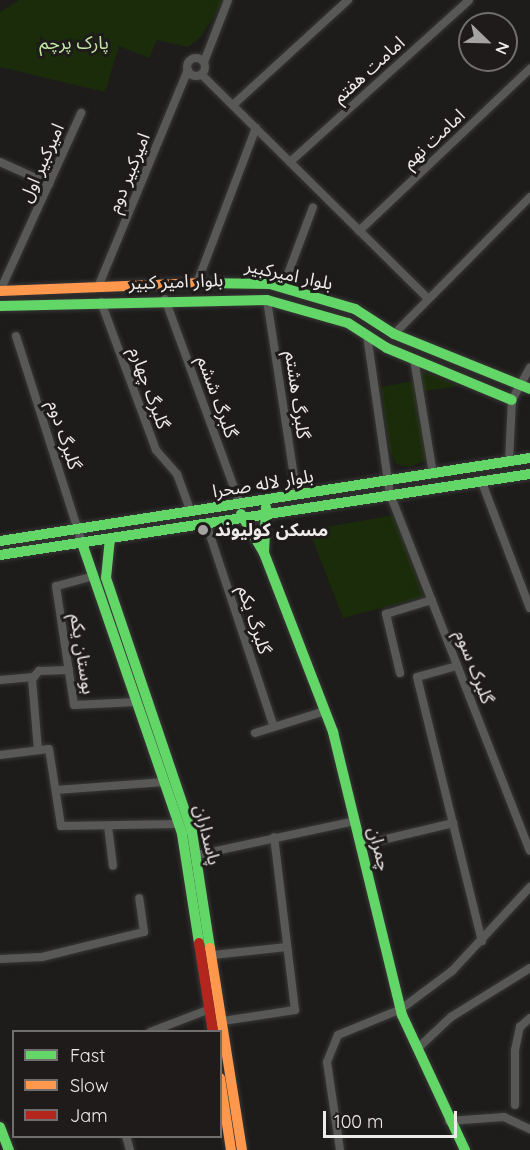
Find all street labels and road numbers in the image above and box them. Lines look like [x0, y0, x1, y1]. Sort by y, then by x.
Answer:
street label: امامت هفتم [329, 32, 409, 108]
street label: امامت نهم [398, 105, 470, 173]
street label: امیرکبیر اول [15, 120, 69, 206]
street label: امیرکبیر دوم [103, 130, 155, 216]
street label: بلوار امیرکبیر [243, 255, 335, 295]
street label: بلوار امیر کبیر [128, 270, 224, 294]
street label: گلبرگ چهارم [124, 344, 174, 432]
street label: گلبرگ هشتم [280, 350, 314, 440]
street label: گلبرگ ششم [192, 353, 242, 441]
street label: گلبرگ دوم [43, 398, 85, 472]
street label: بلوار لاله صحرا [211, 465, 315, 503]
street label: گلبرگ یکم [233, 583, 275, 657]
street label: بوستان یکم [65, 612, 99, 696]
street label: گلبرک سوم [450, 627, 498, 707]
street label: پاسداران [189, 803, 225, 867]
street label: چمران [363, 825, 395, 873]

